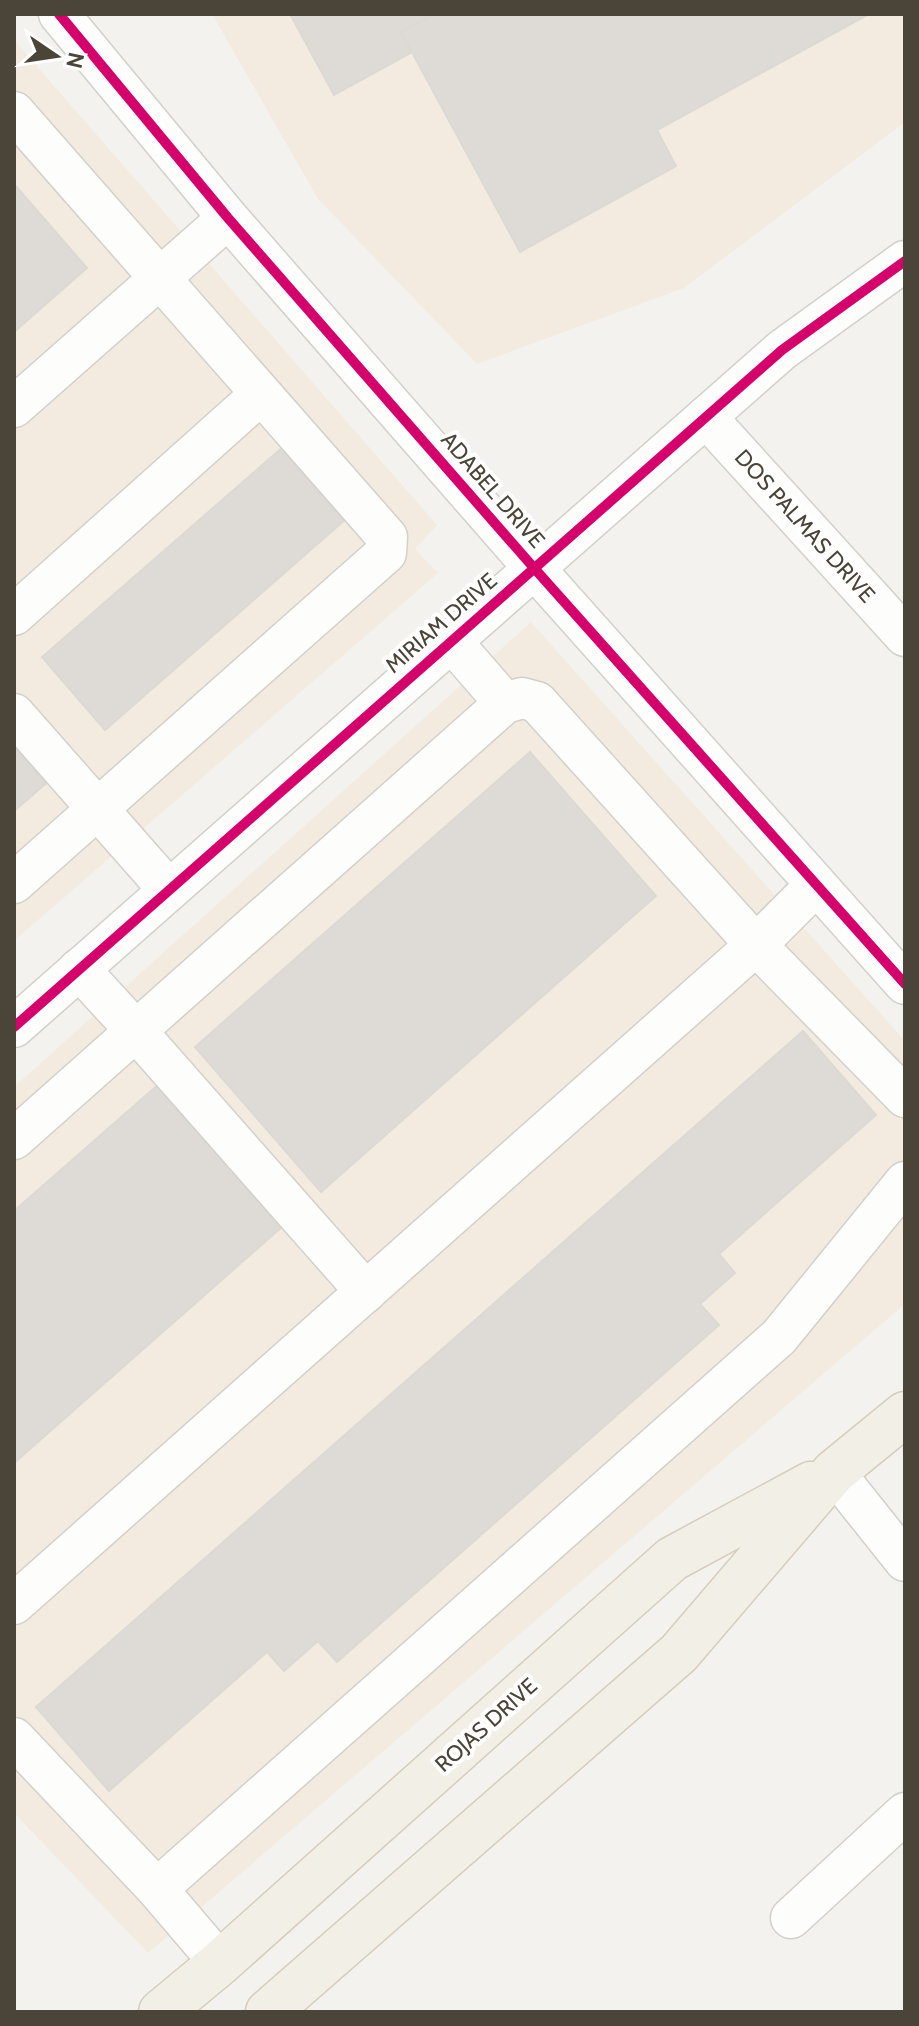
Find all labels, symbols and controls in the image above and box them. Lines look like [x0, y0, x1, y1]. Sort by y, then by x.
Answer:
north arrow [16, 16, 96, 96]
text: N [60, 50, 90, 71]
street label: ADABEL DRIVE [435, 427, 551, 553]
street label: DOS PALMAS DRIVE [729, 444, 881, 608]
street label: MIRIAM DRIVE [380, 567, 502, 679]
street label: ROJAS DRIVE [430, 1672, 542, 1778]

